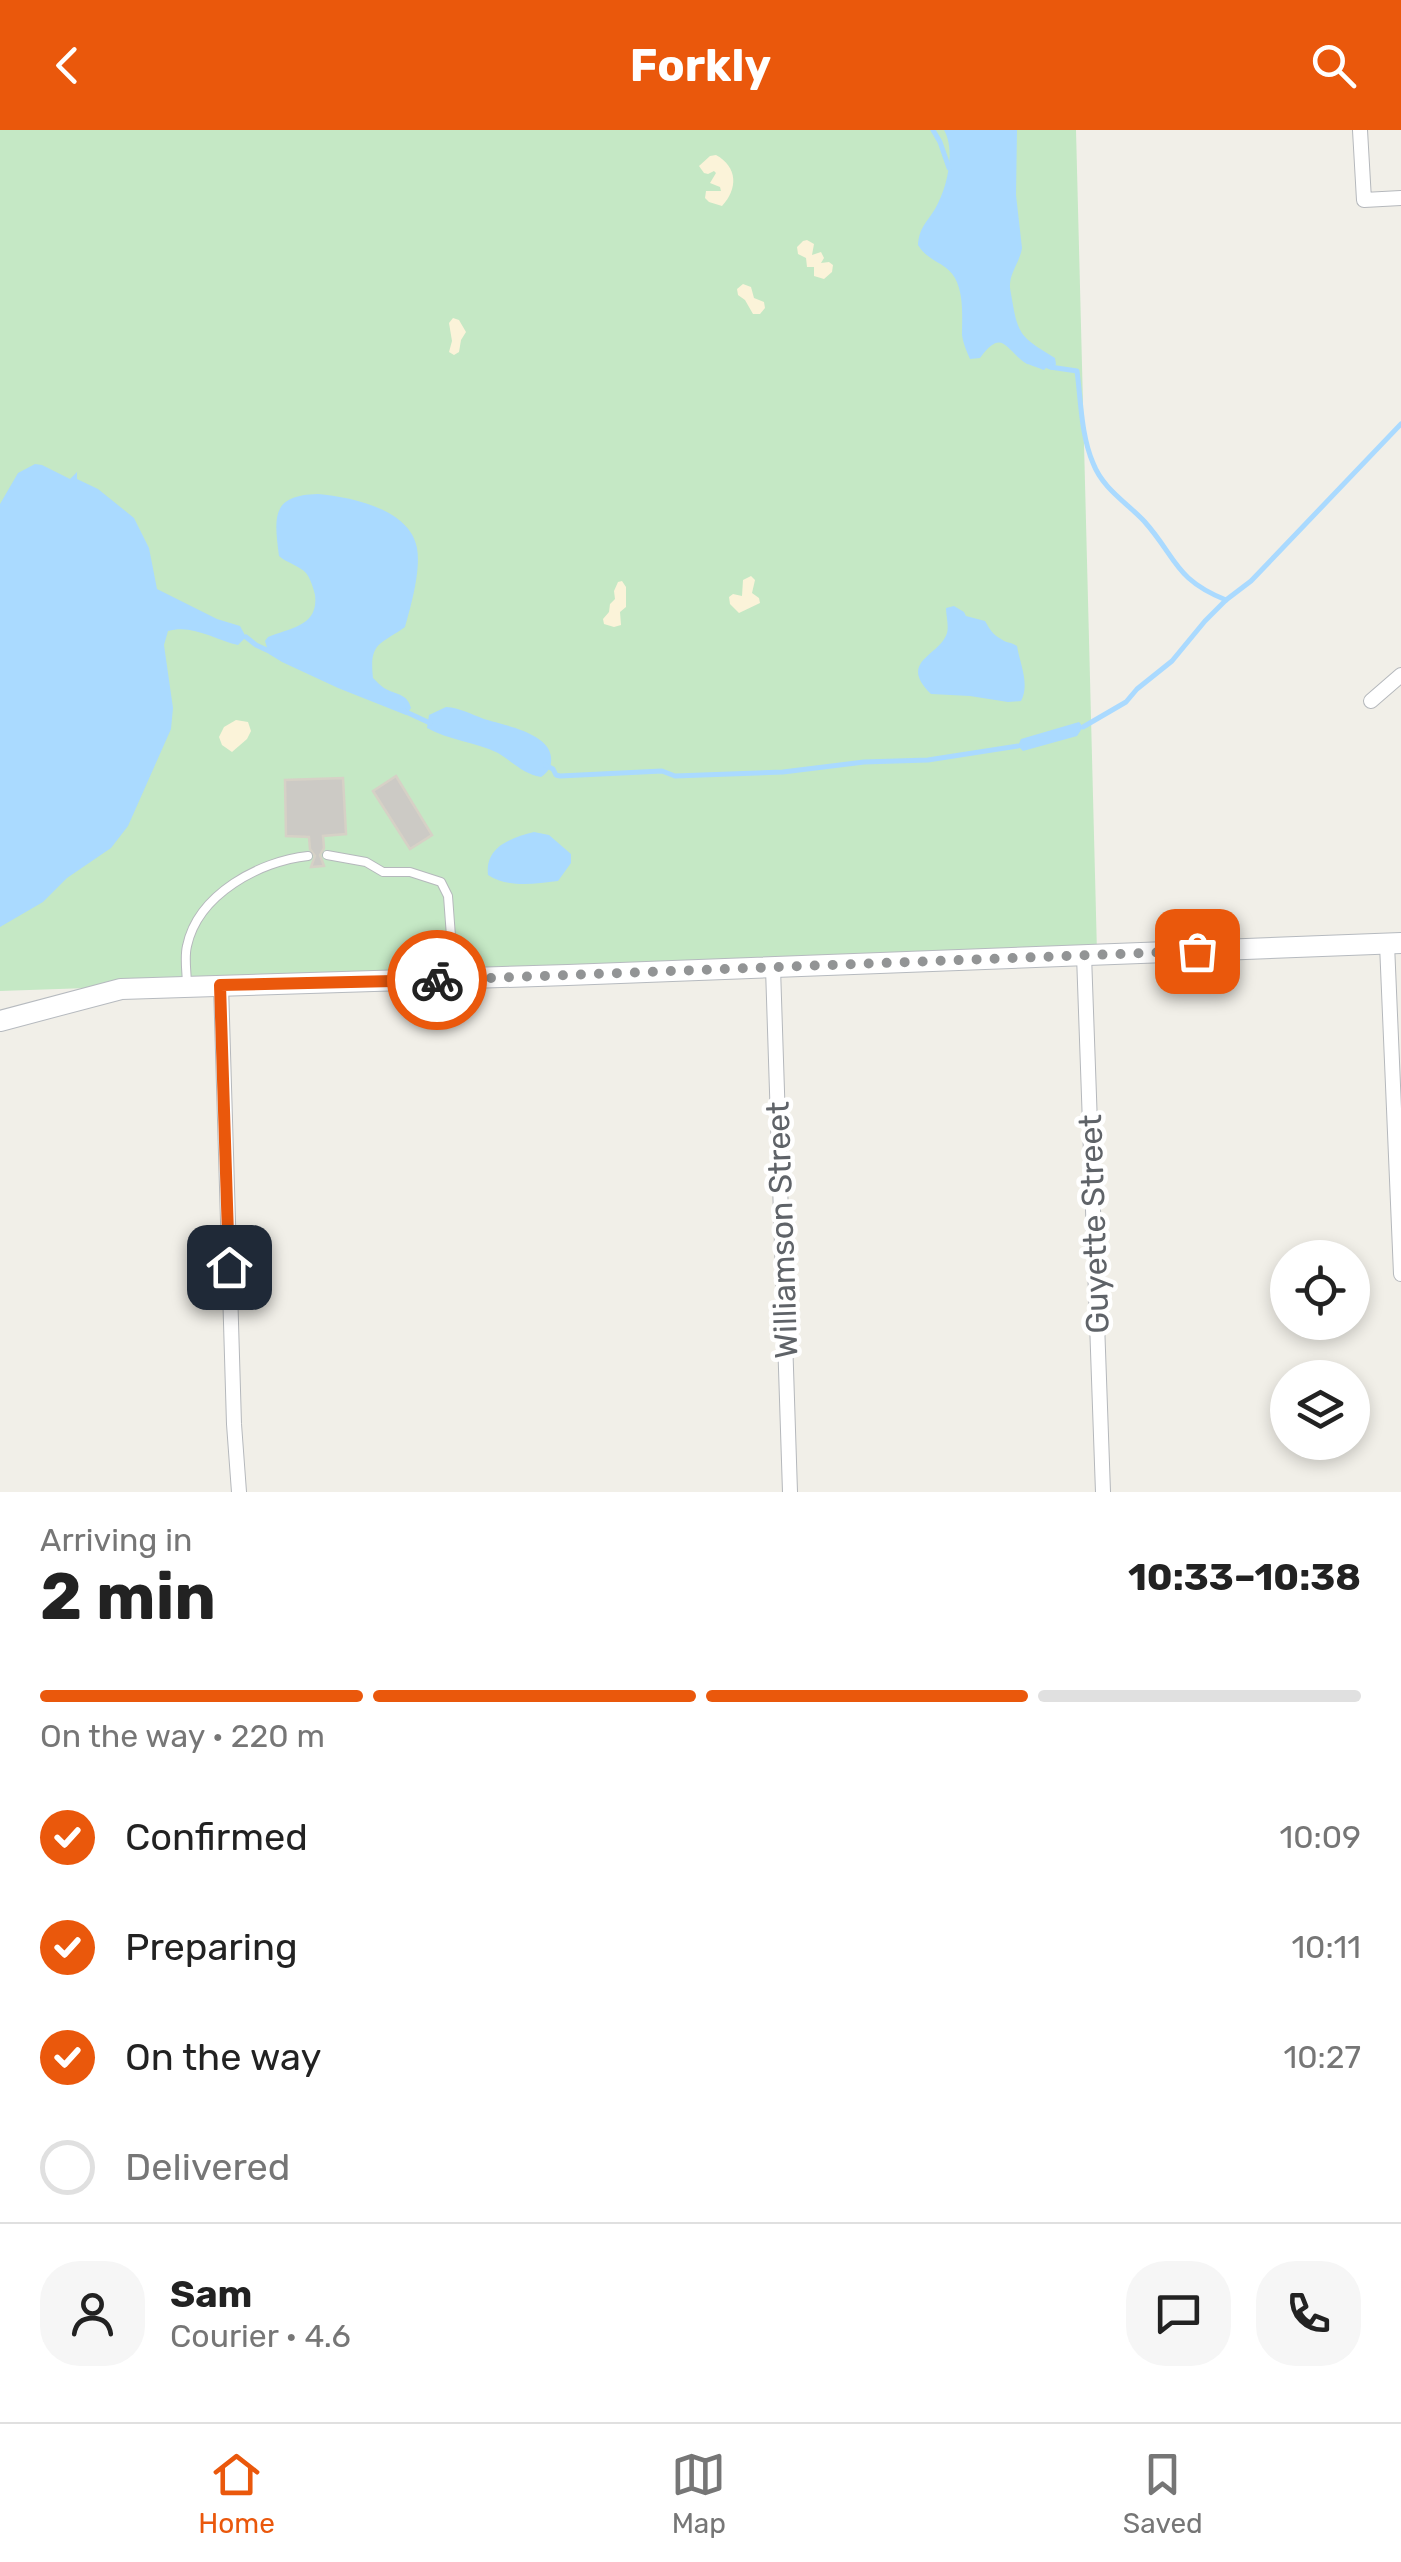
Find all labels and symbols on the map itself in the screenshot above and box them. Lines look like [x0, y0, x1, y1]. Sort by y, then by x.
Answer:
pin [1155, 909, 1240, 994]
courier [387, 930, 487, 1030]
street label: Williamson Street [759, 1101, 805, 1359]
street label: Guyette Street [1071, 1114, 1117, 1334]
pin [187, 1225, 272, 1310]

